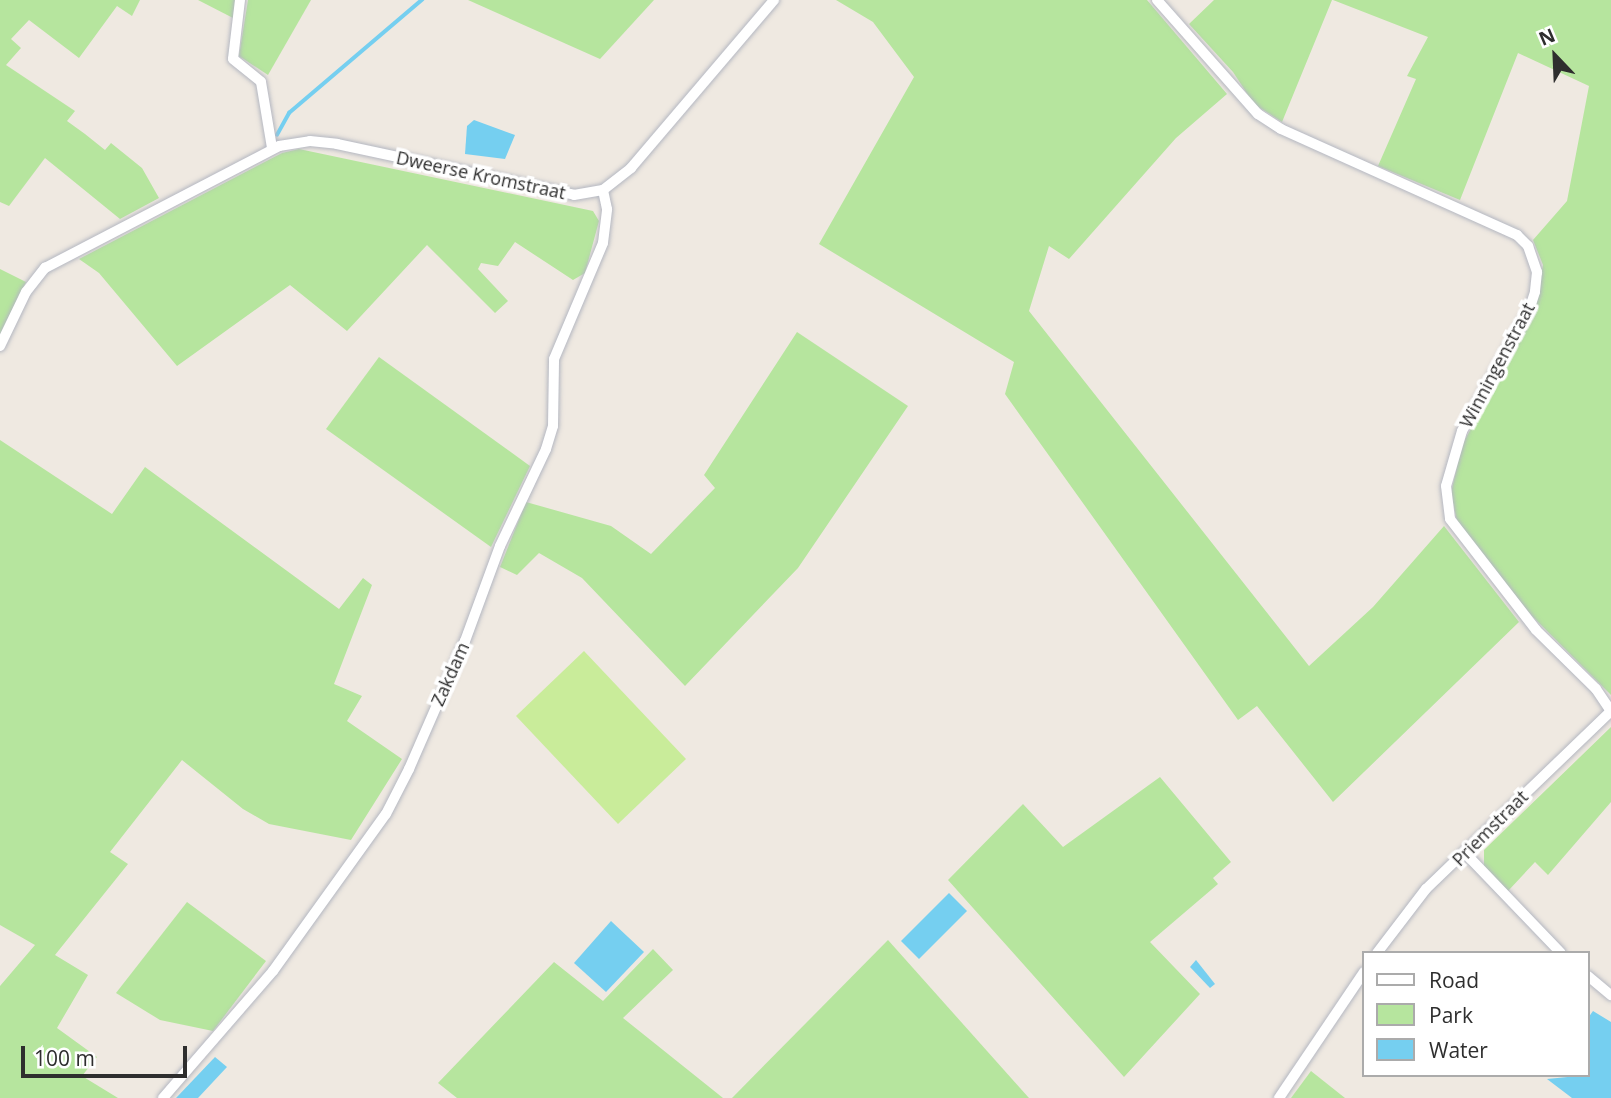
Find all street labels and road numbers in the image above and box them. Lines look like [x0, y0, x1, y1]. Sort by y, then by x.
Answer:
street label: Dweerse Kromstraat [394, 146, 568, 204]
street label: Winningenstraat [1455, 299, 1539, 431]
street label: Zakdam [426, 639, 474, 709]
street label: Priemstraat [1448, 786, 1532, 870]

